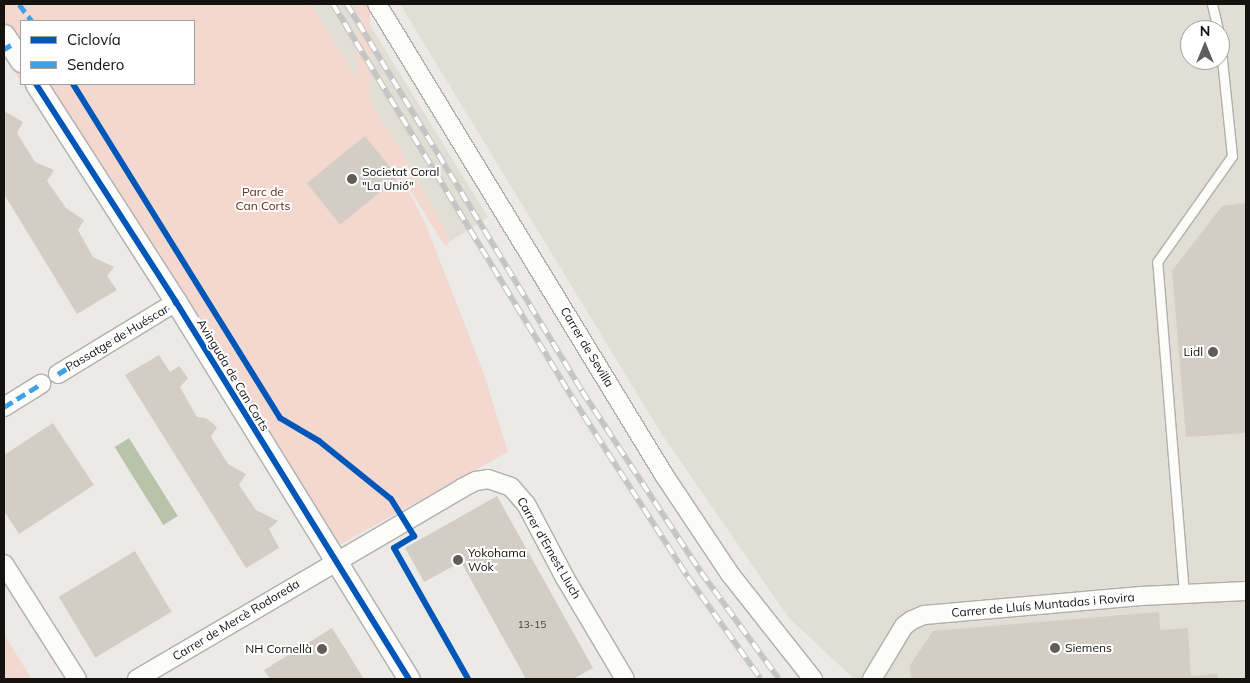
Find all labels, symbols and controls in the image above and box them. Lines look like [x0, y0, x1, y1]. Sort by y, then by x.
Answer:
legend [20, 20, 195, 85]
north arrow [1180, 20, 1230, 70]
text: N [1200, 22, 1210, 40]
text: Ciclovía [67, 30, 121, 49]
text: Sendero [67, 55, 124, 74]
place label: Societat Coral "La Unió" [362, 165, 439, 193]
marker: Societat Coral "La Unió" [346, 173, 358, 185]
park label: Parc de Can Corts [236, 185, 290, 213]
street label: Passatge de Huéscar [63, 302, 171, 374]
street label: Carrer de Sevilla [557, 304, 617, 390]
street label: Avinguda de Can Corts [194, 316, 272, 434]
place label: Lidl [1184, 345, 1203, 359]
marker: Lidl [1207, 346, 1219, 358]
street label: Carrer d'Ernest Lluch [514, 495, 584, 601]
place label: Yokohama Wok [468, 546, 526, 574]
marker: Yokohama Wok [452, 554, 464, 566]
street label: Carrer de Mercè Rodoreda [170, 576, 302, 664]
street label: Carrer de Lluís Muntadas i Rovira [951, 590, 1135, 620]
house number: 13-15 [518, 619, 546, 631]
place label: Siemens [1065, 641, 1112, 655]
place label: NH Cornellà [245, 642, 312, 656]
marker: Siemens [1049, 642, 1061, 654]
marker: NH Cornellà [316, 643, 328, 655]

